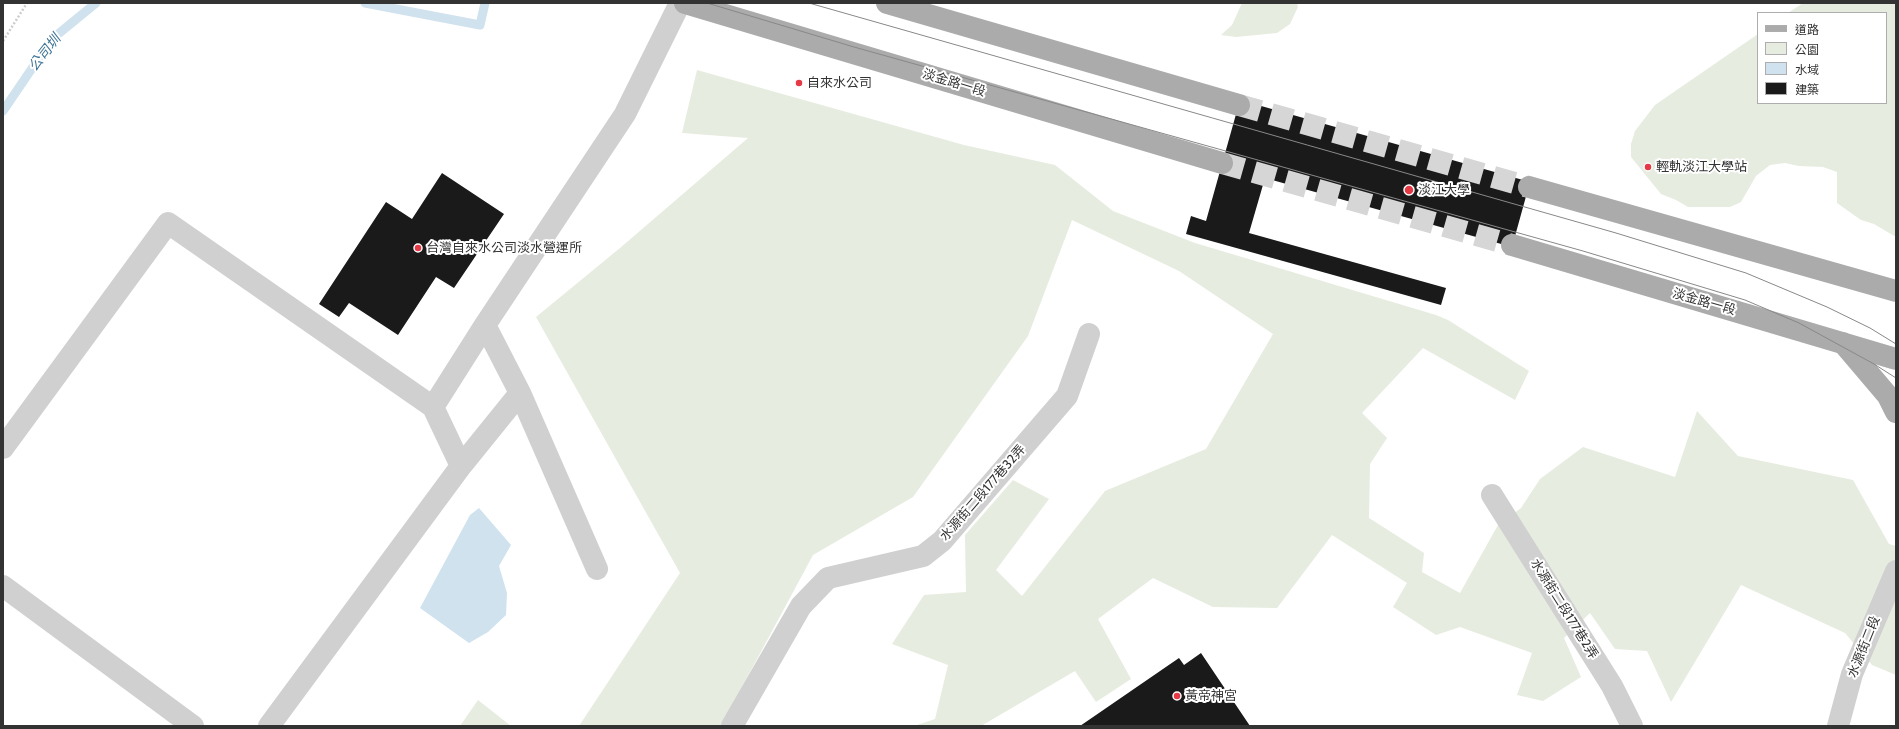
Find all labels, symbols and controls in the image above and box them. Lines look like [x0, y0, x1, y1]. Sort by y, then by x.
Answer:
legend [1757, 12, 1887, 104]
text: 道路 [1795, 22, 1819, 37]
water label: 公司圳 [25, 31, 65, 75]
text: 公園 [1795, 42, 1819, 57]
text: 水域 [1795, 62, 1819, 77]
street label: 淡金路一段 [921, 66, 987, 100]
place label: 自來水公司 [807, 75, 872, 91]
marker: 自來水公司 [794, 78, 804, 88]
text: 建築 [1795, 82, 1819, 97]
place label: 輕軌淡江大學站 [1656, 159, 1747, 175]
marker: 輕軌淡江大學站 [1643, 162, 1653, 172]
place label: 淡江大學 [1418, 182, 1470, 198]
marker: 淡江大學 [1403, 184, 1415, 196]
place label: 台灣自來水公司淡水營運所 [426, 240, 582, 256]
marker: 台灣自來水公司淡水營運所 [413, 243, 423, 253]
street label: 淡金路一段 [1671, 286, 1737, 318]
street label: 水源街二段177巷32弄 [937, 442, 1029, 544]
street label: 水源街二段177巷2弄 [1527, 556, 1601, 662]
street label: 水源街二段 [1845, 614, 1883, 680]
place label: 黃帝神宮 [1185, 688, 1237, 704]
marker: 黃帝神宮 [1172, 691, 1182, 701]

